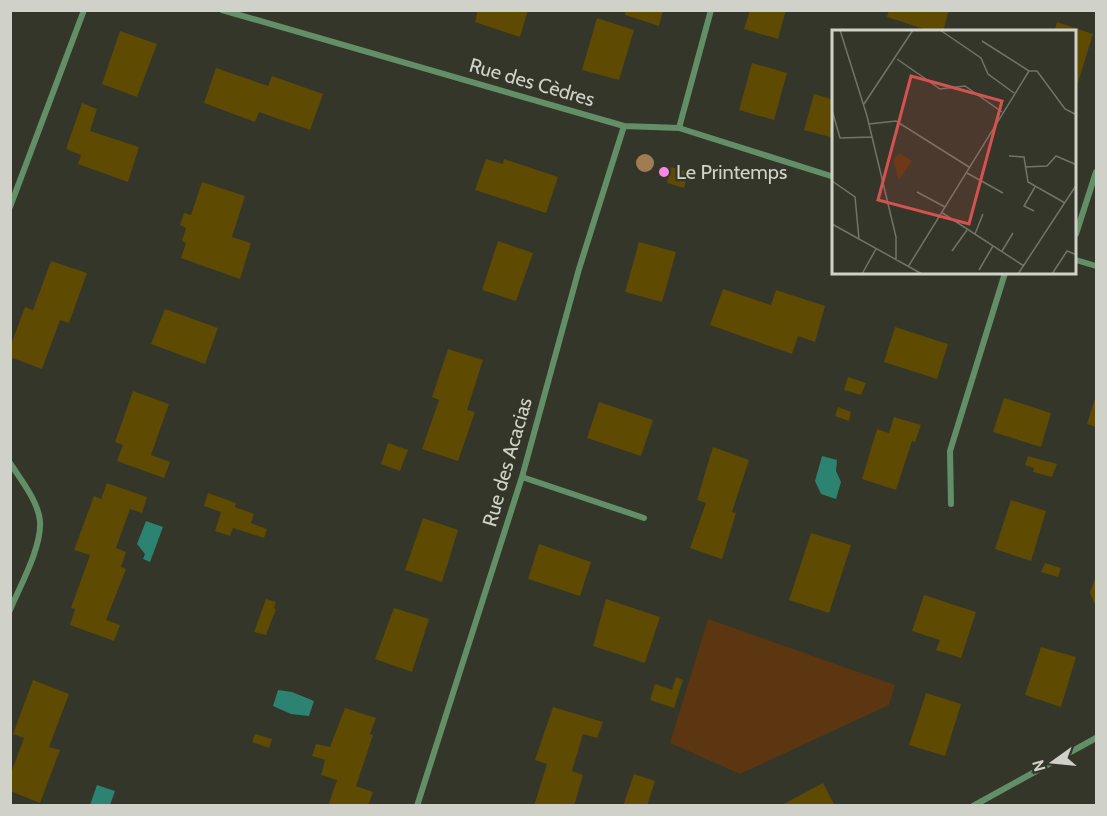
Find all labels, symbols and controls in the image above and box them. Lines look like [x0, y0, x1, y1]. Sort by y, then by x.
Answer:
inset map [832, 30, 1077, 274]
street label: Rue des Cèdres [467, 53, 597, 111]
place label: Le Printemps [676, 160, 787, 184]
marker: Le Printemps [657, 165, 671, 179]
street label: Rue des Acacias [477, 395, 537, 529]
north arrow [1023, 732, 1083, 792]
text: N [1028, 758, 1050, 774]

